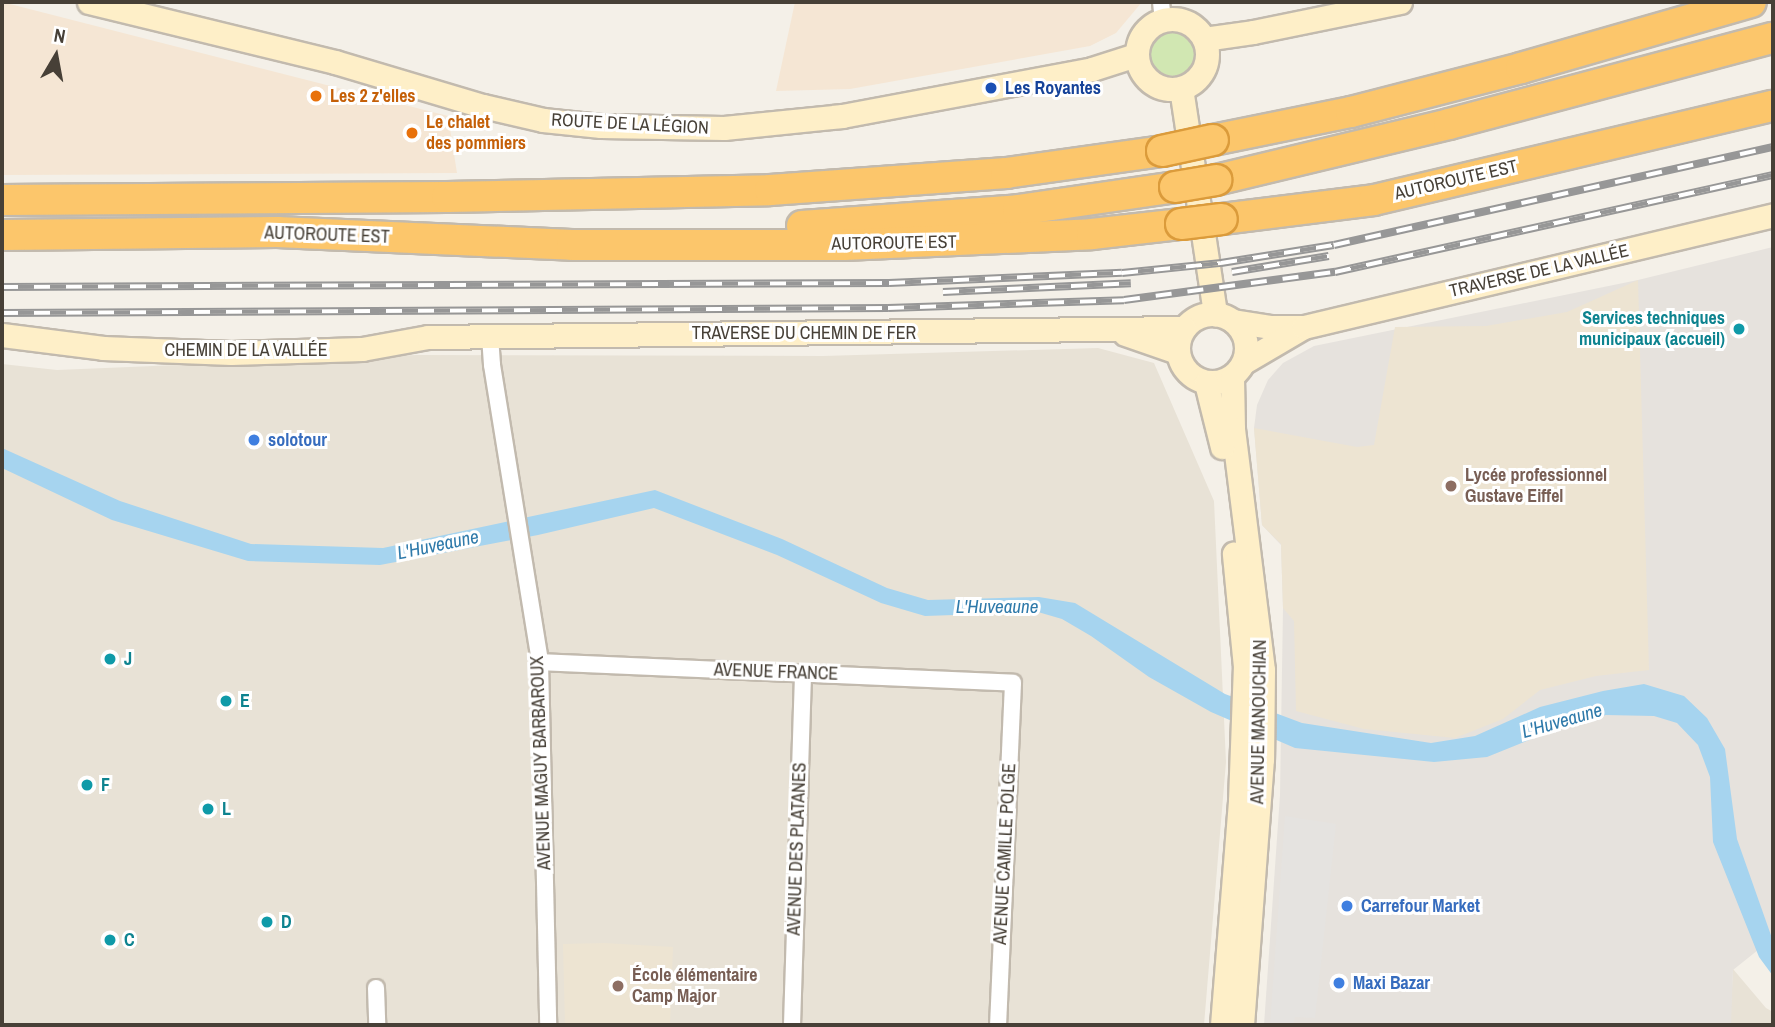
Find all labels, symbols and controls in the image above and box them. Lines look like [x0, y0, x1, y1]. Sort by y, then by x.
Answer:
north arrow [21, 21, 91, 91]
text: N [52, 22, 67, 49]
place label: Les Royantes [1005, 77, 1101, 99]
marker: Les Royantes [983, 80, 999, 96]
place label: Les 2 z'elles [330, 85, 416, 107]
marker: Les 2 z'elles [308, 88, 324, 104]
street label: ROUTE DE LA LÉGION [550, 109, 710, 139]
place label: Le chalet des pommiers [426, 112, 526, 154]
marker: Le chalet des pommiers [404, 125, 420, 141]
street label: AUTOROUTE EST [1393, 155, 1519, 205]
street label: AUTOROUTE EST [264, 222, 390, 248]
street label: AUTOROUTE EST [831, 231, 957, 255]
street label: TRAVERSE DE LA VALLÉE [1447, 240, 1631, 302]
place label: Services techniques municipaux (accueil) [1579, 308, 1725, 350]
marker: Services techniques municipaux (accueil) [1731, 321, 1747, 337]
street label: TRAVERSE DU CHEMIN DE FER [692, 322, 916, 344]
street label: CHEMIN DE LA VALLÉE [164, 339, 328, 361]
place label: solotour [268, 429, 327, 451]
marker: solotour [246, 432, 262, 448]
place label: Lycée professionnel Gustave Eiffel [1465, 465, 1607, 508]
marker: Lycée professionnel Gustave Eiffel [1443, 478, 1459, 494]
water label: L'Huveaune [395, 525, 481, 565]
water label: L'Huveaune [956, 596, 1038, 618]
street label: AVENUE MANOUCHIAN [1247, 640, 1271, 804]
place label: J [124, 648, 132, 670]
marker: J [102, 651, 118, 667]
street label: AVENUE MAGUY BARBAROUX [526, 655, 556, 871]
street label: AVENUE FRANCE [713, 659, 839, 685]
place label: E [240, 690, 250, 712]
marker: E [218, 693, 234, 709]
water label: L'Huveaune [1519, 699, 1605, 743]
street label: AVENUE DES PLATANES [783, 762, 811, 936]
street label: AVENUE CAMILLE POLGE [989, 763, 1021, 945]
place label: F [101, 774, 110, 796]
marker: F [79, 777, 95, 793]
place label: L [222, 798, 231, 820]
marker: L [200, 801, 216, 817]
place label: Carrefour Market [1361, 895, 1480, 917]
marker: Carrefour Market [1339, 898, 1355, 914]
place label: D [281, 911, 292, 933]
marker: D [259, 914, 275, 930]
place label: C [124, 929, 135, 951]
marker: C [102, 932, 118, 948]
place label: École élémentaire Camp Major [632, 965, 758, 1007]
place label: Maxi Bazar [1353, 972, 1430, 994]
marker: Maxi Bazar [1331, 975, 1347, 991]
marker: École élémentaire Camp Major [610, 978, 626, 994]

